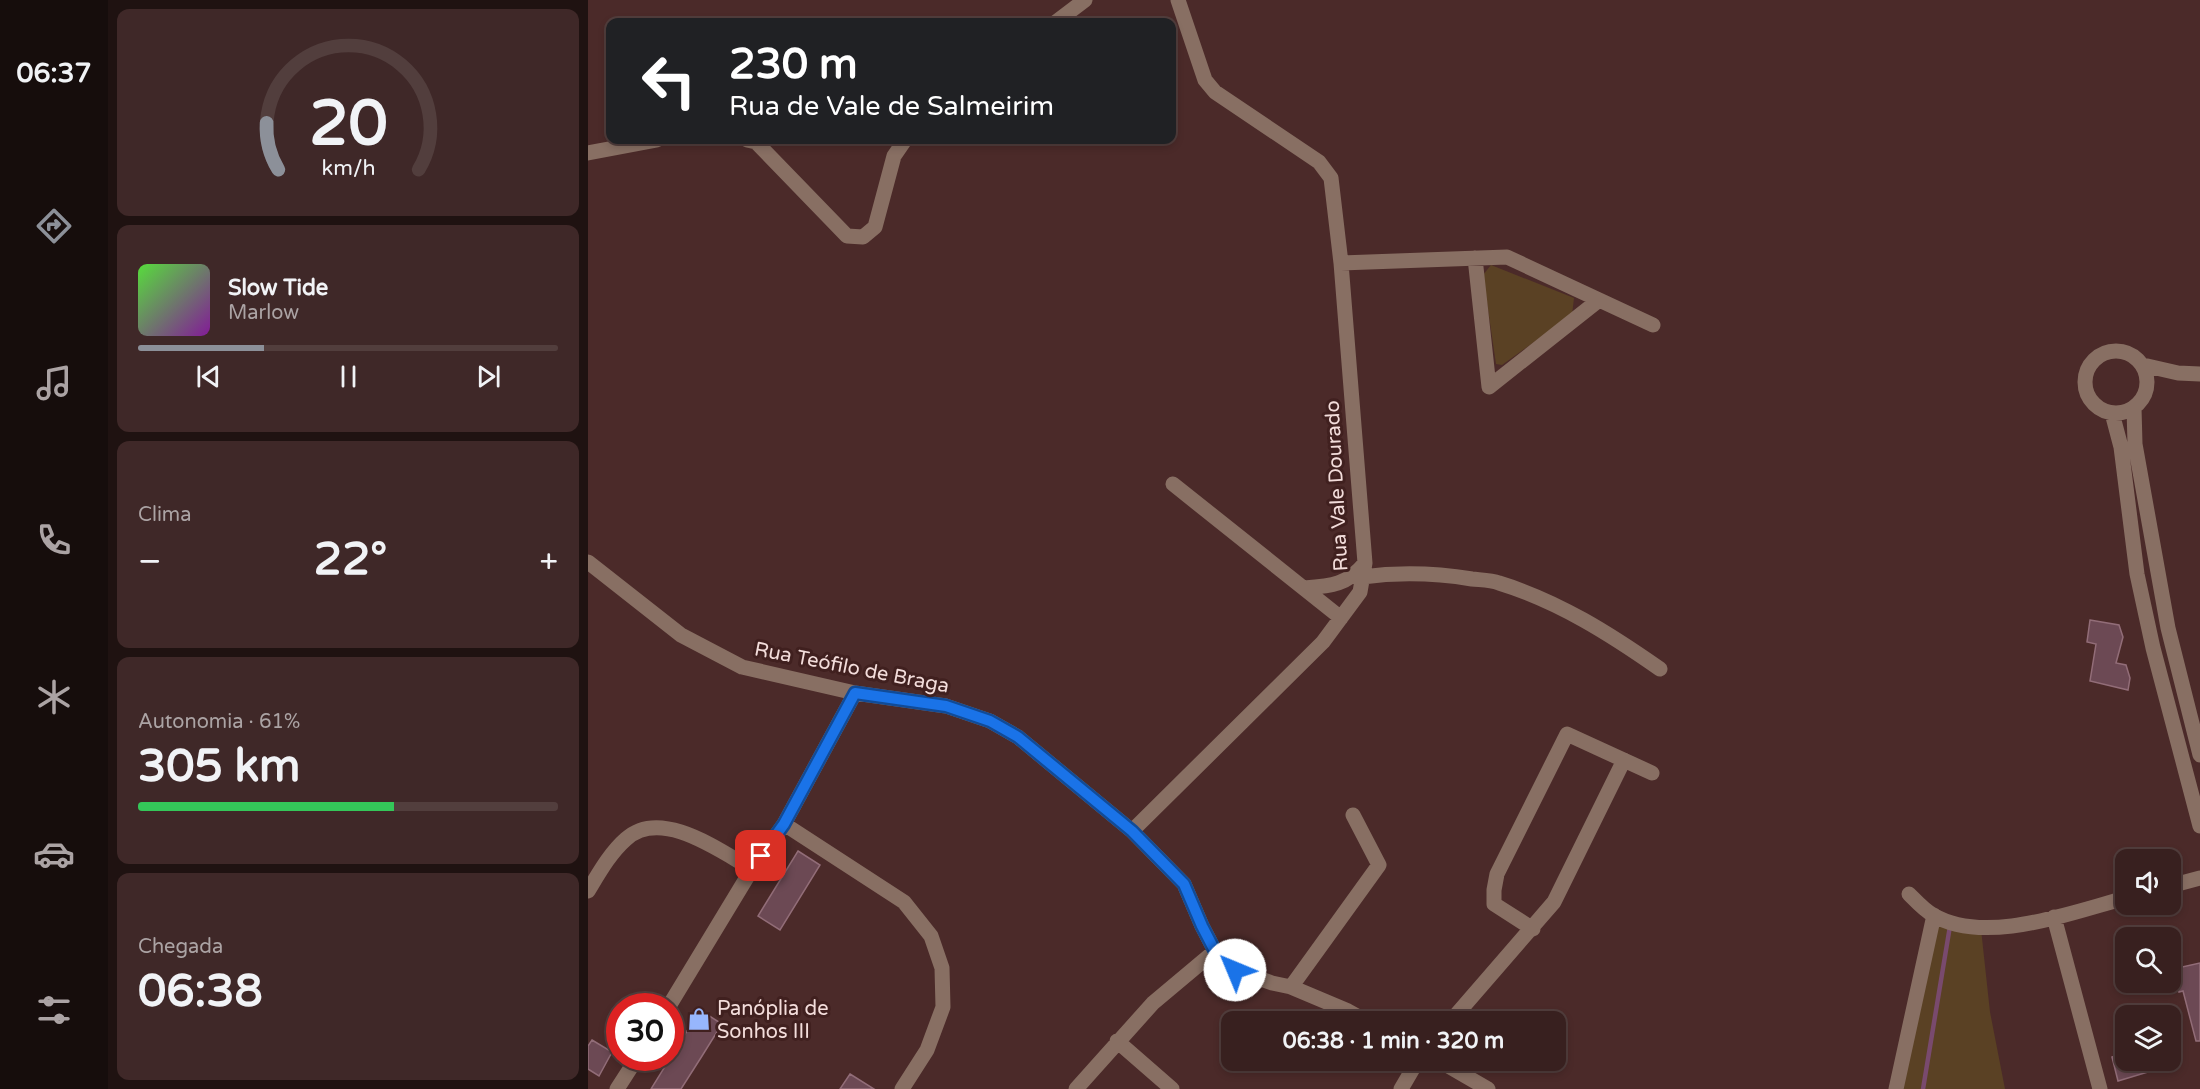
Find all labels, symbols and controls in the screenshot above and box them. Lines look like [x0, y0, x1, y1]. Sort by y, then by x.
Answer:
text: 230 m [729, 39, 858, 90]
icon: left [630, 42, 708, 120]
text: 06:37 [17, 57, 91, 90]
text: 20 [309, 87, 387, 162]
text: Rua de Vale de Salmeirim [729, 90, 1054, 123]
text: km/h [321, 155, 375, 181]
icon: directions [33, 205, 75, 247]
text: Slow Tide [228, 275, 328, 301]
text: Marlow [228, 301, 299, 325]
icon: previous [192, 360, 225, 393]
icon: pause [332, 360, 365, 393]
icon: next [472, 360, 505, 393]
icon: music [33, 362, 75, 404]
street label: Rua Vale Dourado [1321, 400, 1353, 572]
text: Clima [138, 503, 191, 527]
icon: phone [33, 519, 75, 561]
text: 22° [314, 533, 387, 587]
text: − [138, 542, 162, 581]
text: + [539, 542, 558, 581]
street label: Rua Teófilo de Braga [752, 637, 951, 699]
icon: climate [33, 676, 75, 718]
text: Autonomia · 61% [138, 710, 300, 734]
text: 305 km [138, 740, 300, 794]
pin [735, 830, 786, 881]
icon: car [33, 833, 75, 875]
icon: arrive [744, 839, 777, 872]
map controls [2115, 849, 2181, 1071]
button: sound [2115, 849, 2181, 915]
button: search [2115, 927, 2181, 993]
text: Chegada [138, 935, 223, 959]
position arrow [1203, 938, 1267, 1002]
text: 06:38 [138, 965, 263, 1019]
icon: filters [33, 989, 75, 1031]
speed limit sign: 30 [606, 993, 684, 1071]
place label: Panóplia de Sonhos III [717, 997, 828, 1044]
button: layers [2115, 1005, 2181, 1071]
shop icon: Panóplia de Sonhos III [686, 1006, 712, 1032]
text: 06:38 · 1 min · 320 m [1283, 1028, 1504, 1054]

